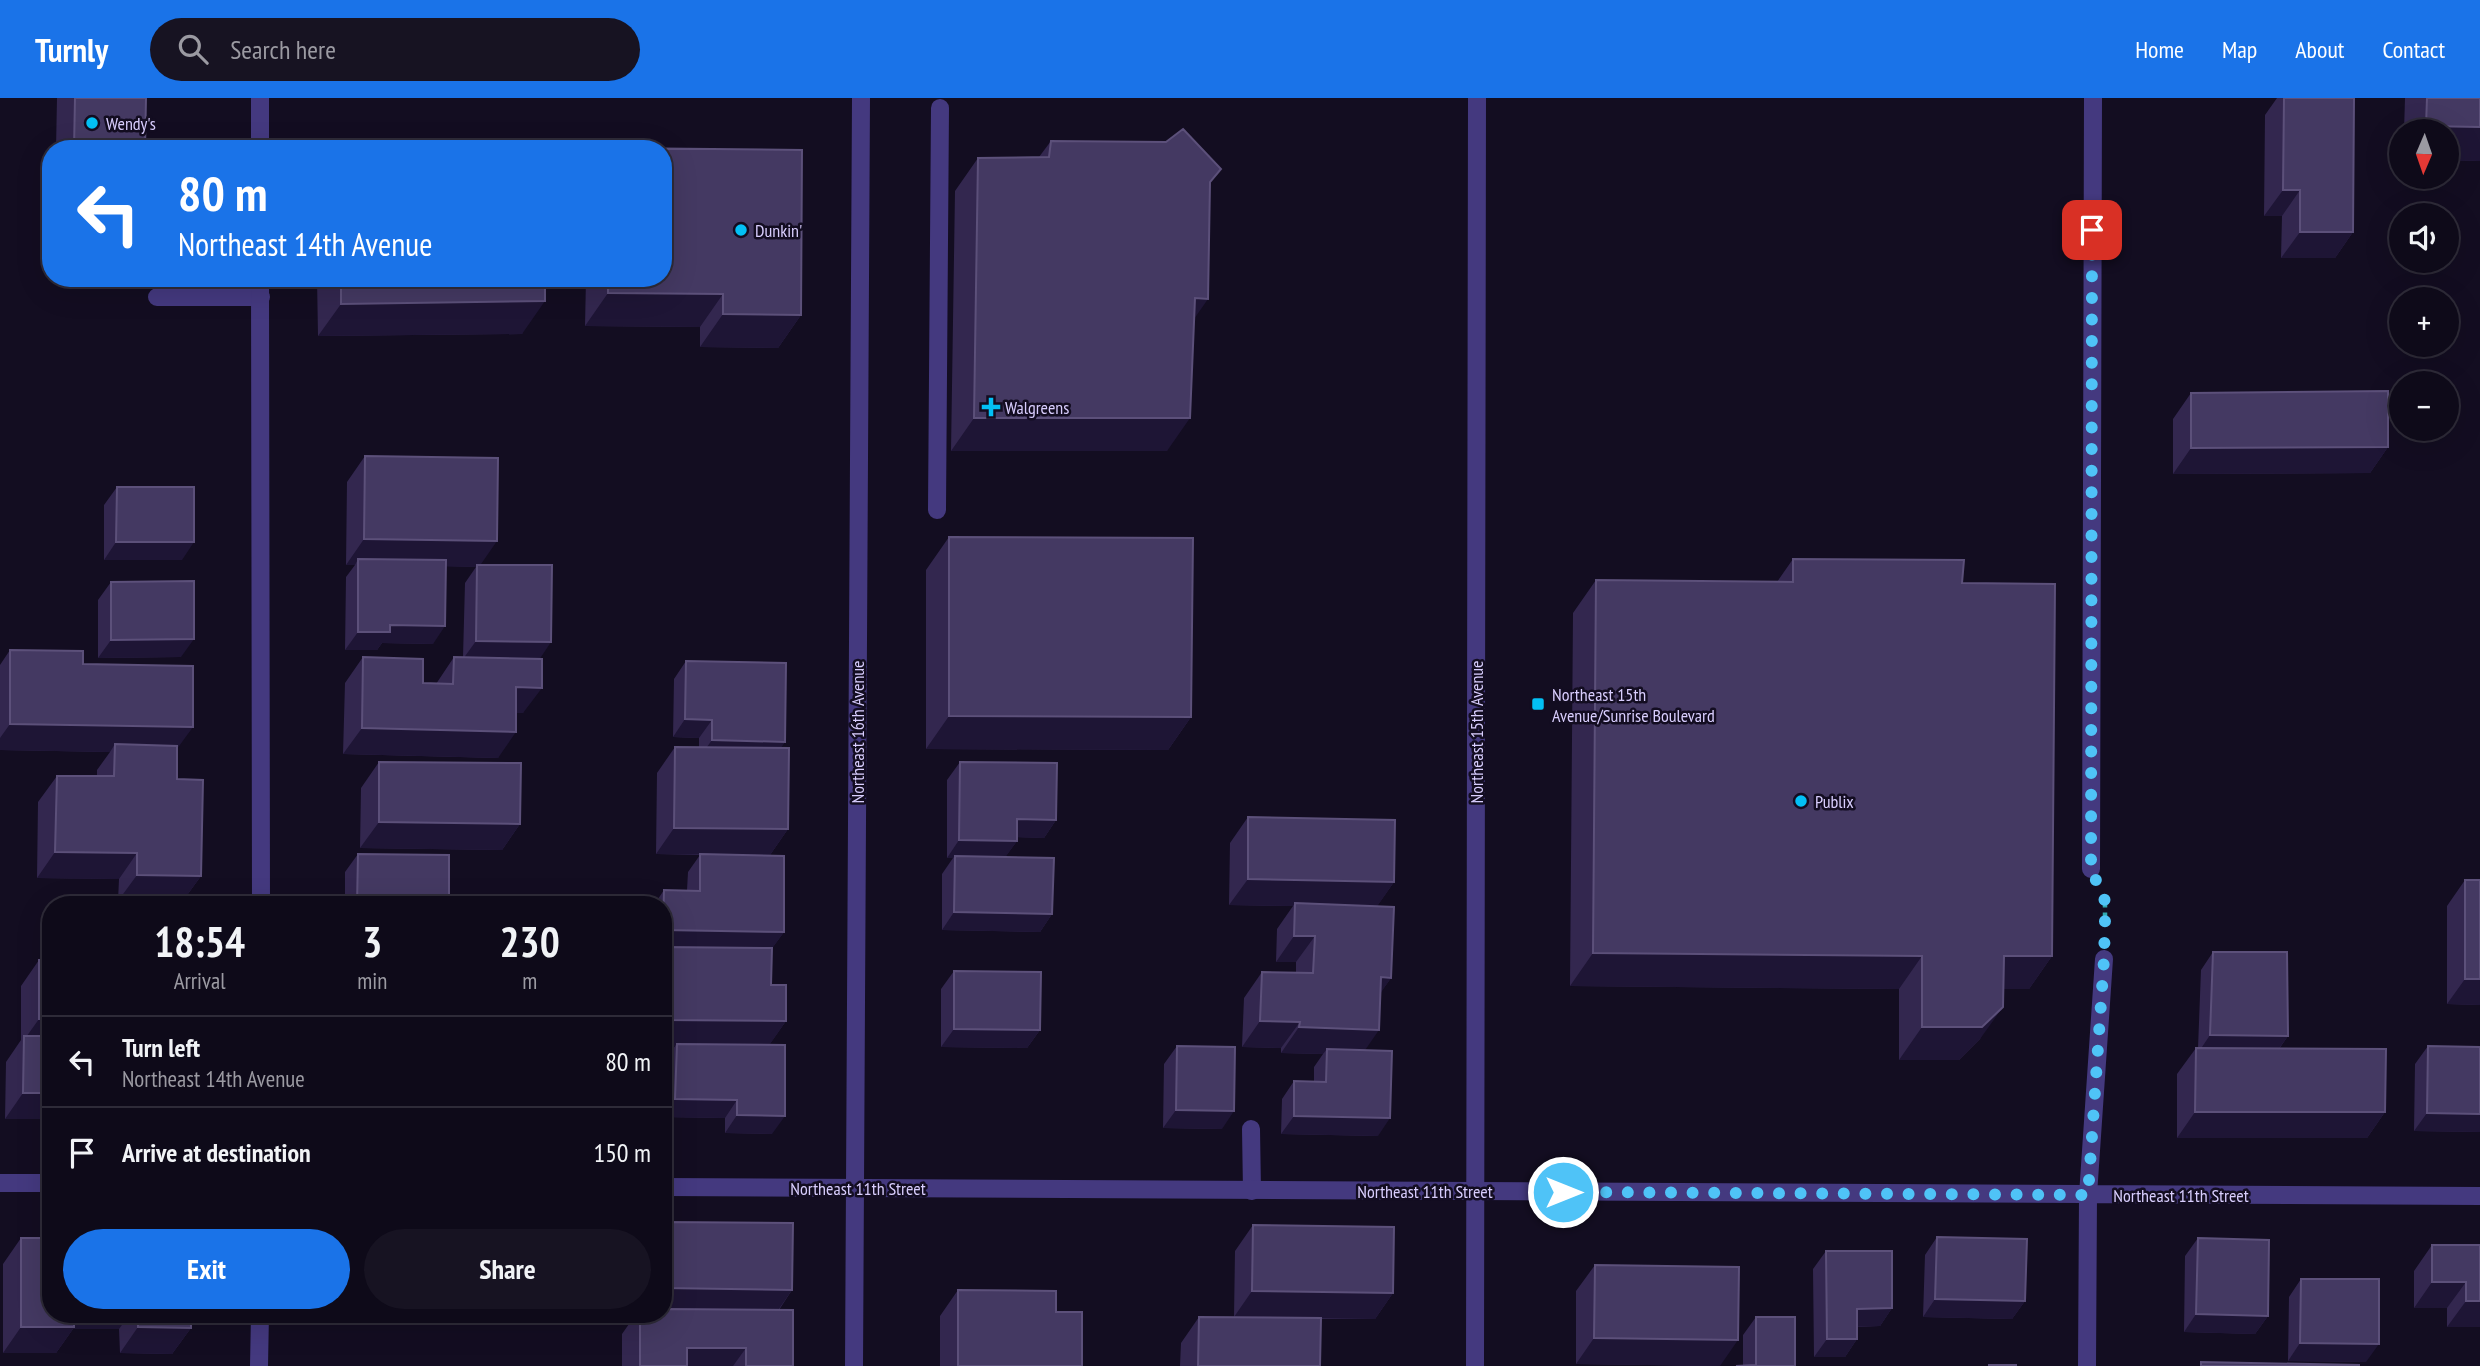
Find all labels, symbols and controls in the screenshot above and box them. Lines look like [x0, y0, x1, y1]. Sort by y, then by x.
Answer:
search box [150, 18, 640, 81]
text: Turnly [35, 28, 108, 71]
icon: search [174, 30, 212, 68]
text: Search here [230, 33, 336, 66]
text: Home [2135, 34, 2184, 65]
text: Map [2222, 34, 2257, 65]
text: About [2295, 34, 2344, 65]
text: Contact [2382, 34, 2445, 65]
place label: Wendy's [106, 112, 156, 135]
marker: Wendy's [84, 115, 100, 131]
north arrow [2389, 119, 2459, 189]
map controls [2389, 119, 2459, 441]
text: 80 m [178, 161, 267, 225]
icon: left [63, 168, 154, 259]
pin [2062, 200, 2122, 260]
button: sound [2389, 203, 2459, 273]
icon: arrive [2073, 211, 2111, 249]
place label: Dunkin' [755, 219, 802, 242]
marker: Dunkin' [733, 222, 749, 238]
text: Northeast 14th Avenue [178, 223, 432, 265]
button: + [2389, 287, 2459, 357]
button: − [2389, 371, 2459, 441]
place label: Walgreens [1005, 396, 1069, 419]
marker: Walgreens [983, 399, 999, 415]
street label: Northeast 16th Avenue [846, 660, 869, 804]
street label: Northeast 15th Avenue [1465, 660, 1488, 804]
place label: Northeast 15th Avenue/Sunrise Boulevard [1552, 683, 1715, 727]
marker: Northeast 15th Avenue/Sunrise Boulevard [1530, 696, 1546, 712]
place label: Publix [1815, 790, 1854, 813]
marker: Publix [1793, 793, 1809, 809]
text: 18:54 [154, 914, 245, 969]
text: 3 [362, 914, 382, 969]
text: 230 [500, 914, 560, 969]
text: Arrival [174, 966, 226, 995]
text: min [357, 966, 387, 995]
text: m [522, 966, 537, 995]
text: Turn left [122, 1031, 200, 1064]
icon: left [63, 1043, 101, 1081]
text: 80 m [605, 1045, 651, 1078]
text: Northeast 14th Avenue [122, 1064, 305, 1093]
icon: arrive [63, 1134, 101, 1172]
text: Arrive at destination [122, 1136, 311, 1169]
text: 150 m [593, 1136, 651, 1169]
position arrow [1526, 1155, 1600, 1229]
street label: Northeast 11th Street [790, 1177, 926, 1200]
street label: Northeast 11th Street [1357, 1180, 1493, 1203]
street label: Northeast 11th Street [2113, 1184, 2249, 1207]
button: Exit [63, 1229, 350, 1309]
button: Share [364, 1229, 651, 1309]

